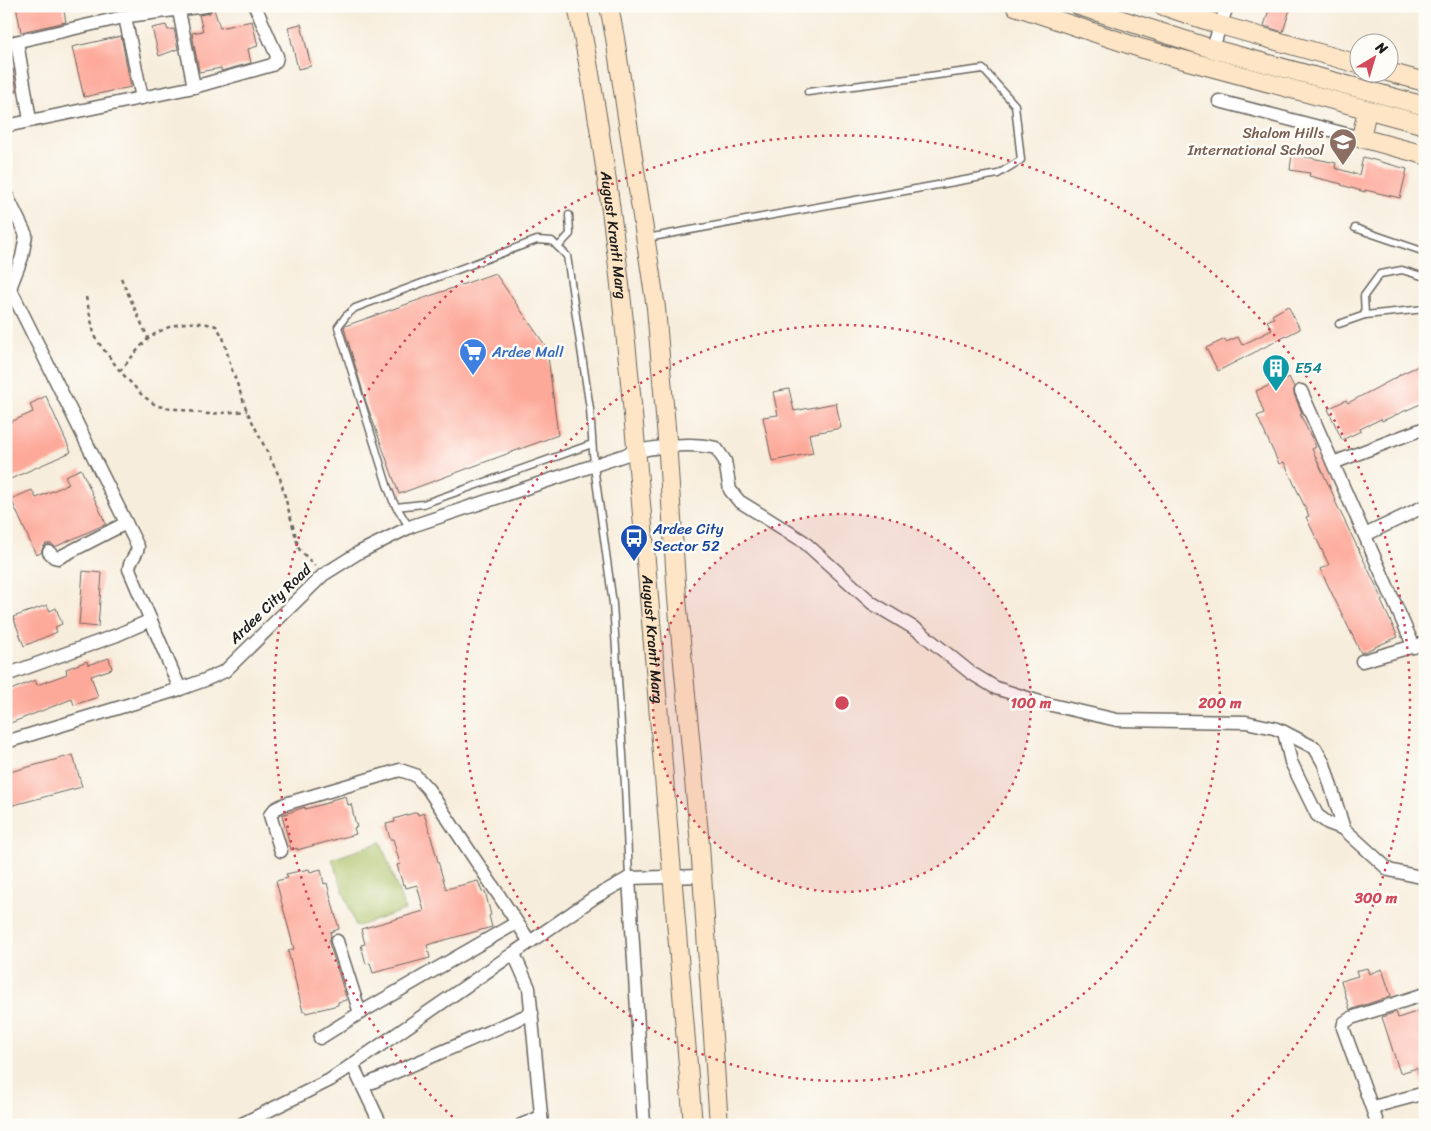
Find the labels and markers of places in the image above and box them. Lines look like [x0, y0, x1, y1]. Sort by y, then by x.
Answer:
place label: Shalom Hills International School [1187, 120, 1325, 163]
school or university icon: Shalom Hills International School [1328, 127, 1358, 166]
supermarket icon: Ardee Mall [458, 337, 488, 376]
place label: Ardee Mall [491, 339, 564, 365]
building icon: E54 [1261, 353, 1291, 392]
place label: E54 [1295, 355, 1322, 381]
place label: Ardee City Sector 52 [652, 516, 724, 559]
bus stop icon: Ardee City Sector 52 [619, 523, 649, 562]
centre of rings [833, 694, 851, 712]

